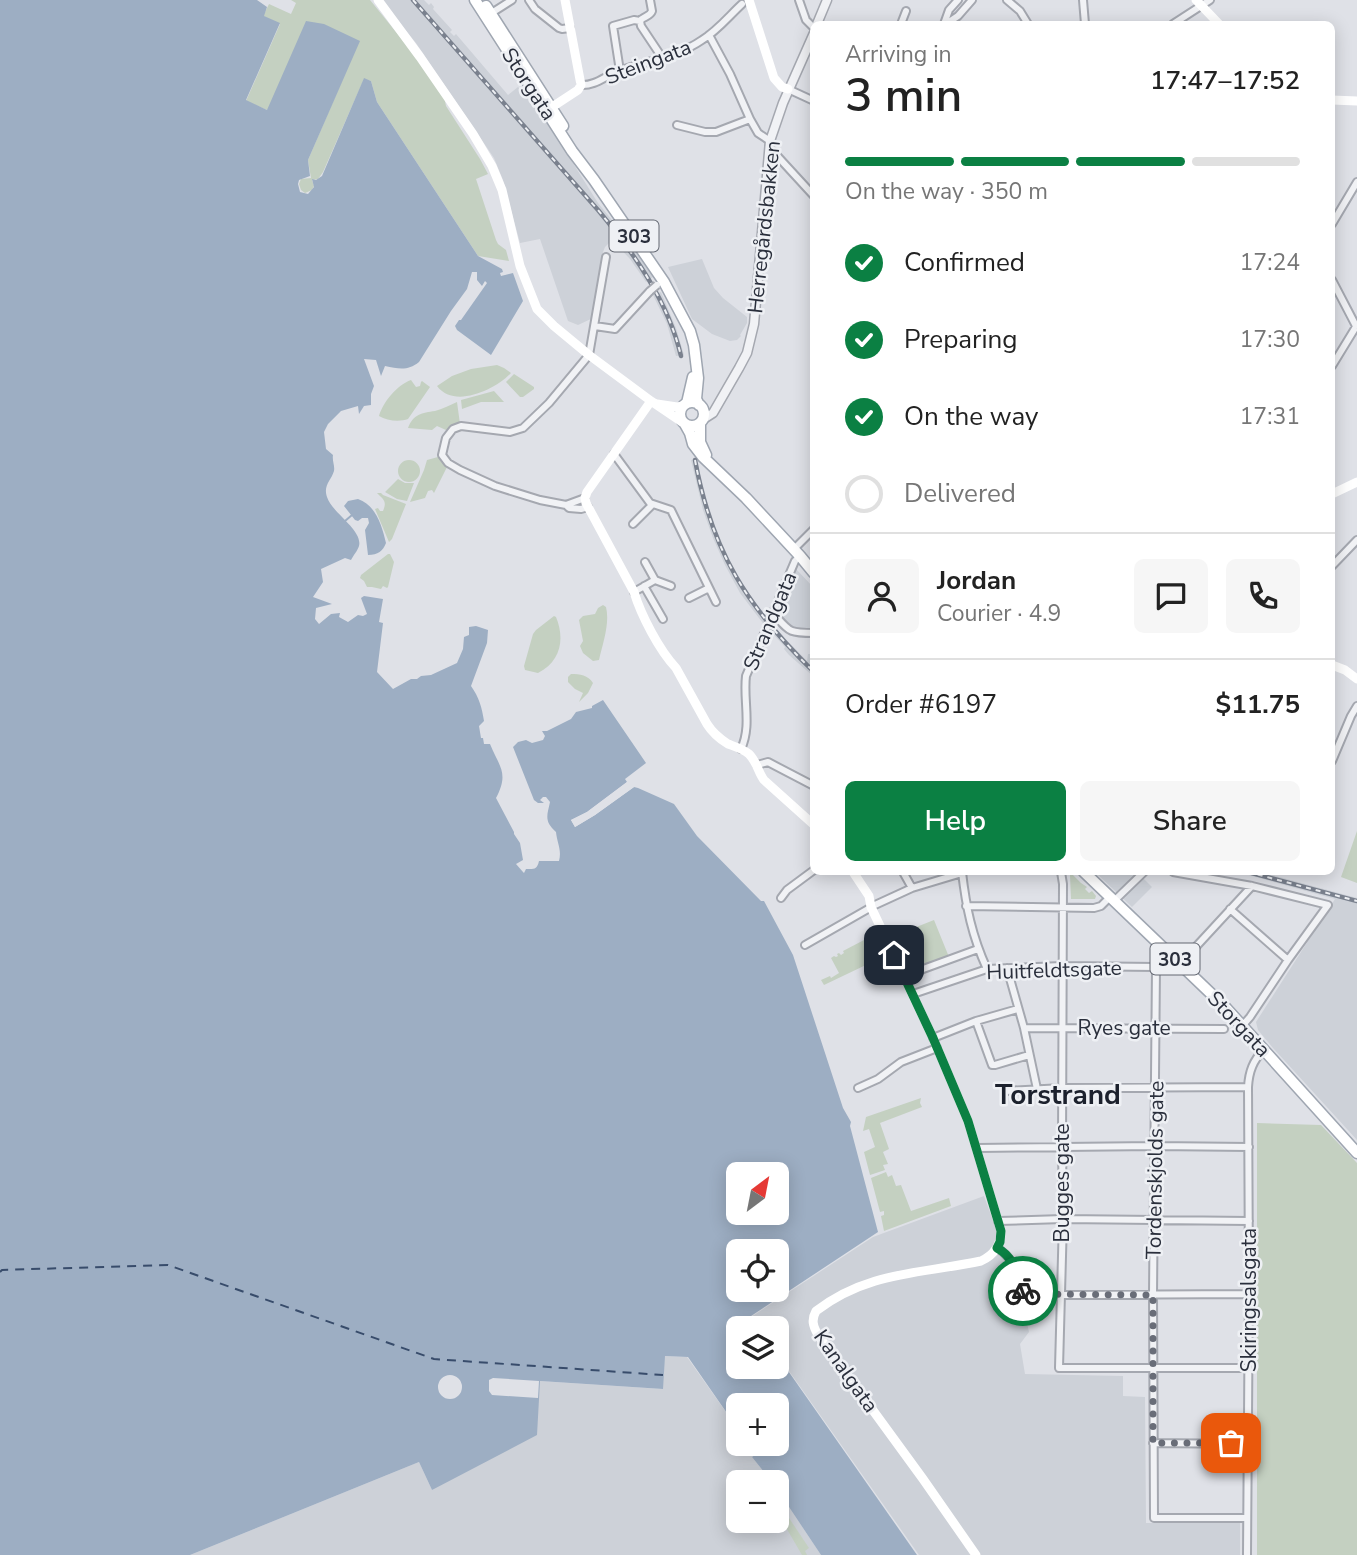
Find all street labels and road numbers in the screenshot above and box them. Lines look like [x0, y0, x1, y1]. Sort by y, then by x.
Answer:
street label: Steingata [601, 33, 695, 91]
street label: Storgata [495, 42, 563, 126]
street label: Herregårdsbakken [741, 139, 787, 315]
road number: 303 [610, 220, 658, 252]
street label: Strandgata [737, 567, 803, 675]
road number: 303 [1150, 944, 1200, 974]
street label: Huitfeldtsgate [986, 954, 1122, 986]
street label: Storgata [1201, 985, 1277, 1063]
street label: Ryes gate [1077, 1014, 1171, 1042]
street label: Tordenskjolds gate [1139, 1081, 1171, 1259]
street label: Bugges gate [1048, 1123, 1076, 1243]
street label: Skiringsalsgata [1235, 1228, 1263, 1372]
street label: Kanalgata [807, 1324, 885, 1418]

